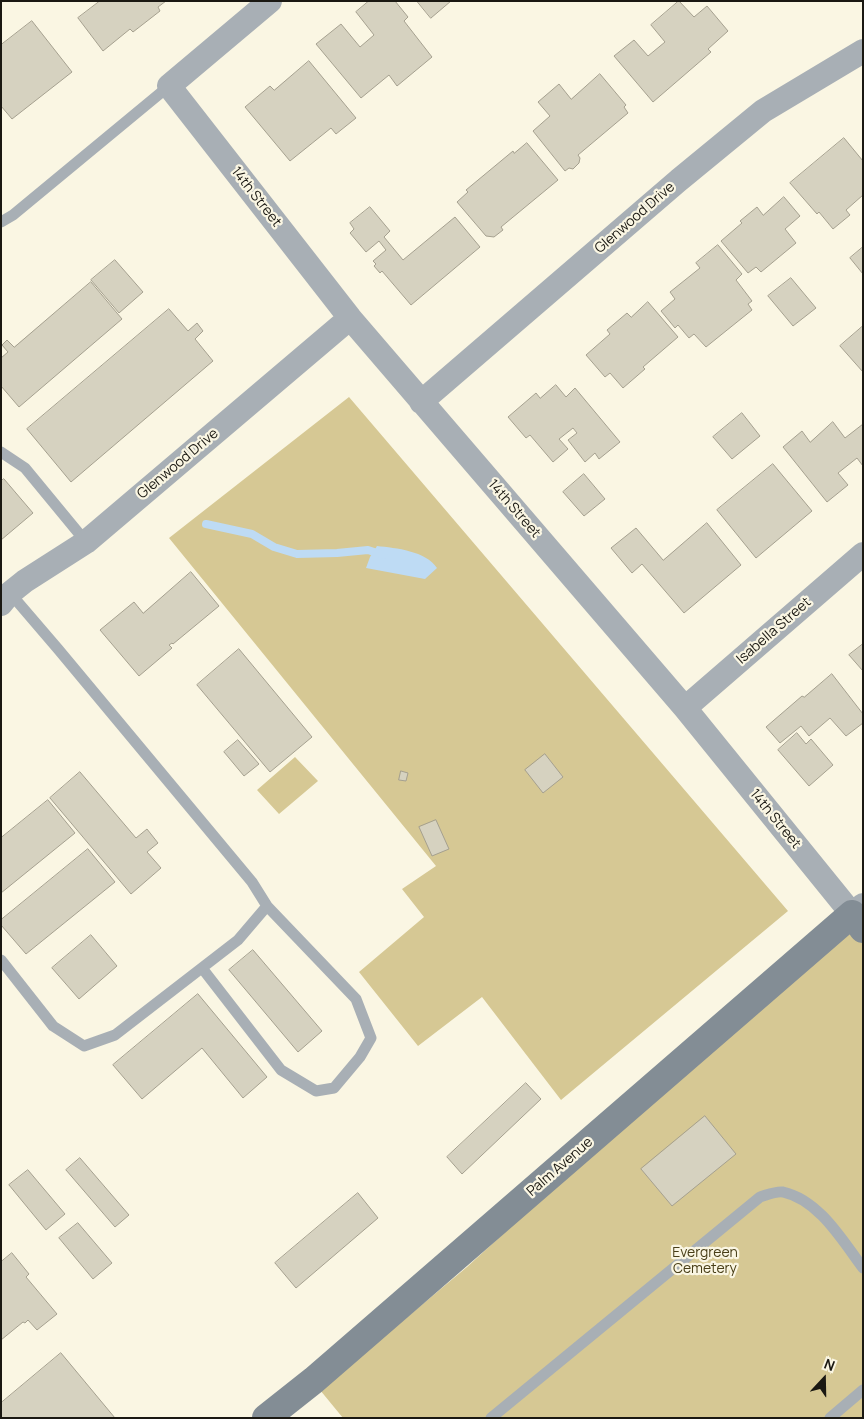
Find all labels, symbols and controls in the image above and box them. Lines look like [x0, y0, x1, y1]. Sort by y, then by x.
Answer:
street label: 14th Street [227, 164, 285, 230]
street label: Glenwood Drive [592, 179, 678, 257]
street label: Glenwood Drive [134, 425, 222, 503]
street label: 14th Street [484, 476, 544, 542]
street label: Isabella Street [733, 594, 815, 668]
street label: 14th Street [746, 786, 804, 852]
street label: Palm Avenue [524, 1134, 596, 1200]
park label: Evergreen Cemetery [672, 1245, 738, 1278]
north arrow [799, 1354, 849, 1404]
text: N [821, 1354, 838, 1375]

